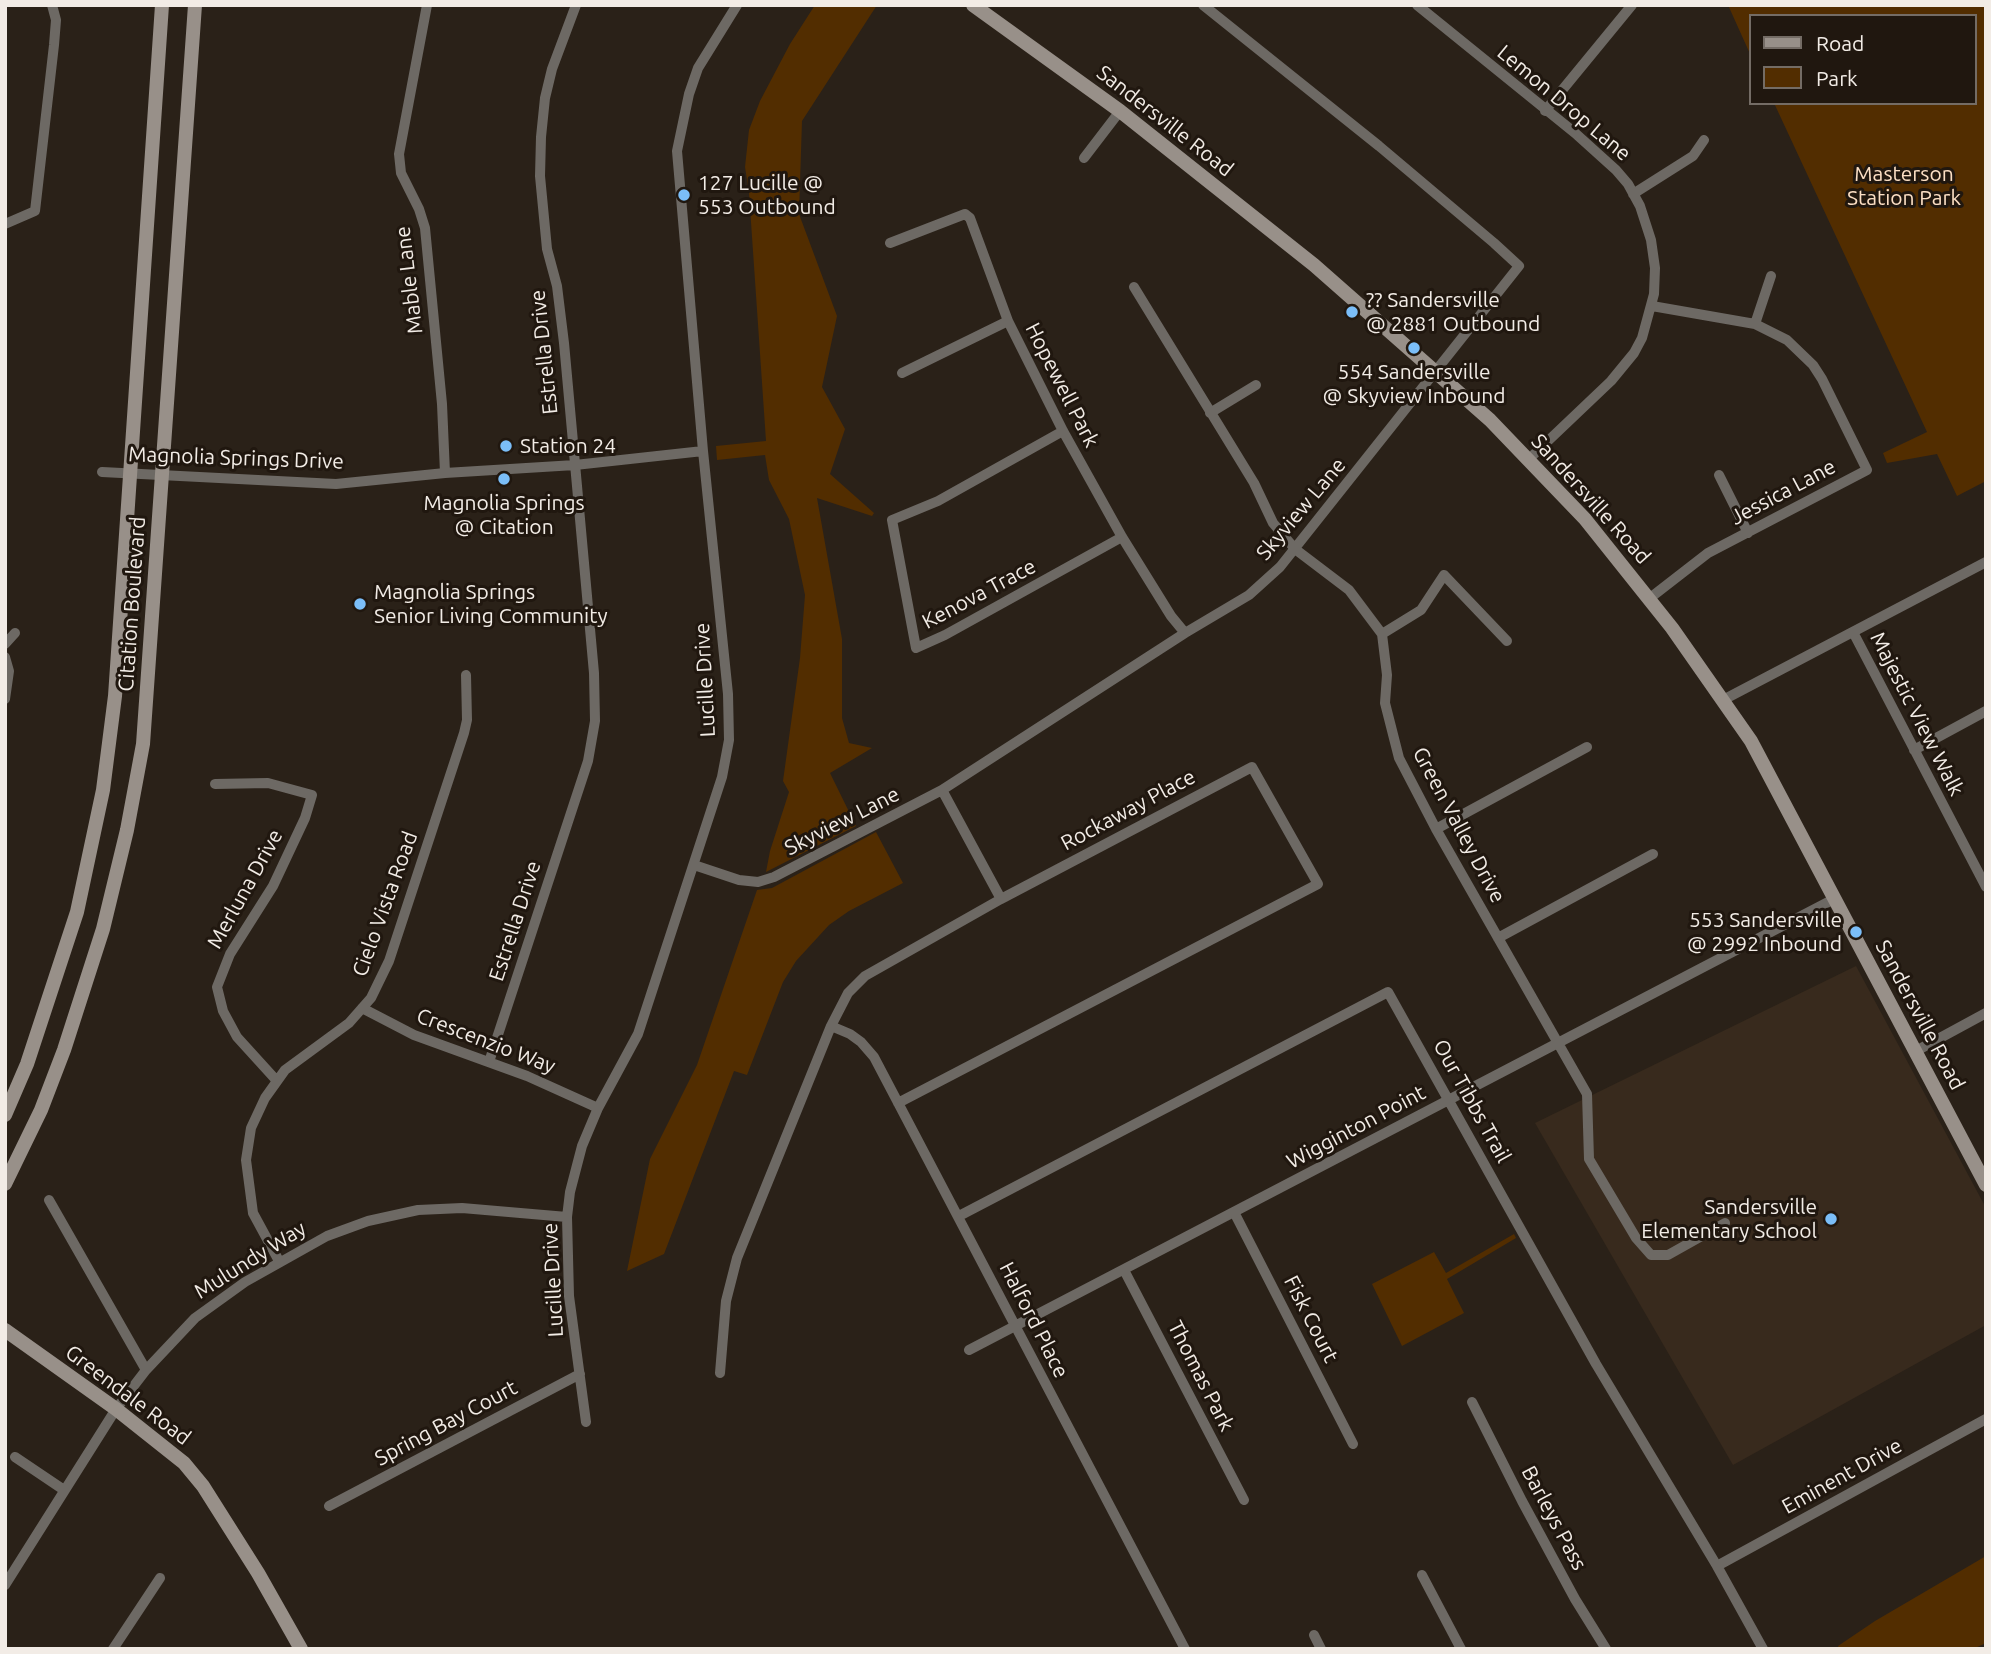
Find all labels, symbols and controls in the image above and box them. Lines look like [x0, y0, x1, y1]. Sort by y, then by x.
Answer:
legend [1750, 14, 1977, 105]
text: Road [1816, 31, 1864, 55]
street label: Lemon Drop Lane [1492, 40, 1636, 166]
street label: Sandersville Road [1092, 60, 1238, 182]
text: Park [1816, 66, 1858, 90]
park label: Masterson Station Park [1847, 161, 1961, 211]
place label: 127 Lucille @ 553 Outbound [698, 170, 836, 220]
marker: 127 Lucille @ 553 Outbound [676, 187, 692, 203]
street label: Mable Lane [390, 225, 428, 335]
place label: ?? Sandersville @ 2881 Outbound [1366, 287, 1540, 337]
street label: Estrella Drive [525, 289, 563, 415]
marker: ?? Sandersville @ 2881 Outbound [1344, 304, 1360, 320]
street label: Hopewell Park [1020, 319, 1104, 451]
marker: 554 Sandersville @ Skyview Inbound [1406, 340, 1422, 356]
place label: 554 Sandersville @ Skyview Inbound [1322, 359, 1506, 409]
street label: Sandersville Road [1526, 429, 1656, 569]
place label: Station 24 [520, 433, 616, 459]
marker: Station 24 [498, 438, 514, 454]
street label: Magnolia Springs Drive [128, 442, 344, 474]
street label: Skyview Lane [1251, 453, 1351, 565]
street label: Jessica Lane [1726, 454, 1840, 530]
marker: Magnolia Springs @ Citation [496, 471, 512, 487]
place label: Magnolia Springs @ Citation [423, 490, 585, 540]
street label: Citation Boulevard [113, 516, 151, 692]
street label: Kenova Trace [918, 553, 1040, 635]
place label: Magnolia Springs Senior Living Community [374, 579, 608, 629]
marker: Magnolia Springs Senior Living Community [352, 596, 368, 612]
street label: Lucille Drive [689, 622, 721, 738]
street label: Majestic View Walk [1865, 628, 1969, 800]
street label: Green Valley Drive [1407, 743, 1511, 907]
street label: Rockaway Place [1056, 764, 1200, 856]
street label: Skyview Lane [780, 781, 904, 861]
street label: Merluna Drive [202, 825, 288, 953]
street label: Cielo Vista Road [347, 828, 423, 980]
street label: Estrella Drive [484, 858, 546, 984]
place label: 553 Sandersville @ 2992 Inbound [1687, 907, 1842, 957]
marker: 553 Sandersville @ 2992 Inbound [1848, 924, 1864, 940]
street label: Sandersville Road [1870, 936, 1970, 1094]
street label: Crescenzio Way [413, 1003, 559, 1079]
street label: Our Tibbs Trail [1428, 1035, 1516, 1167]
street label: Wigginton Point [1282, 1080, 1430, 1174]
place label: Sandersville Elementary School [1641, 1194, 1817, 1244]
marker: Sandersville Elementary School [1823, 1211, 1839, 1227]
street label: Mulundy Way [190, 1216, 310, 1304]
street label: Lucille Drive [537, 1222, 569, 1338]
street label: Halford Place [994, 1258, 1074, 1382]
street label: Fisk Court [1278, 1271, 1344, 1367]
street label: Thomas Park [1162, 1317, 1240, 1435]
street label: Greendale Road [60, 1340, 196, 1450]
street label: Spring Bay Court [371, 1375, 521, 1471]
street label: Eminent Drive [1778, 1433, 1906, 1519]
street label: Barleys Pass [1516, 1461, 1592, 1575]

